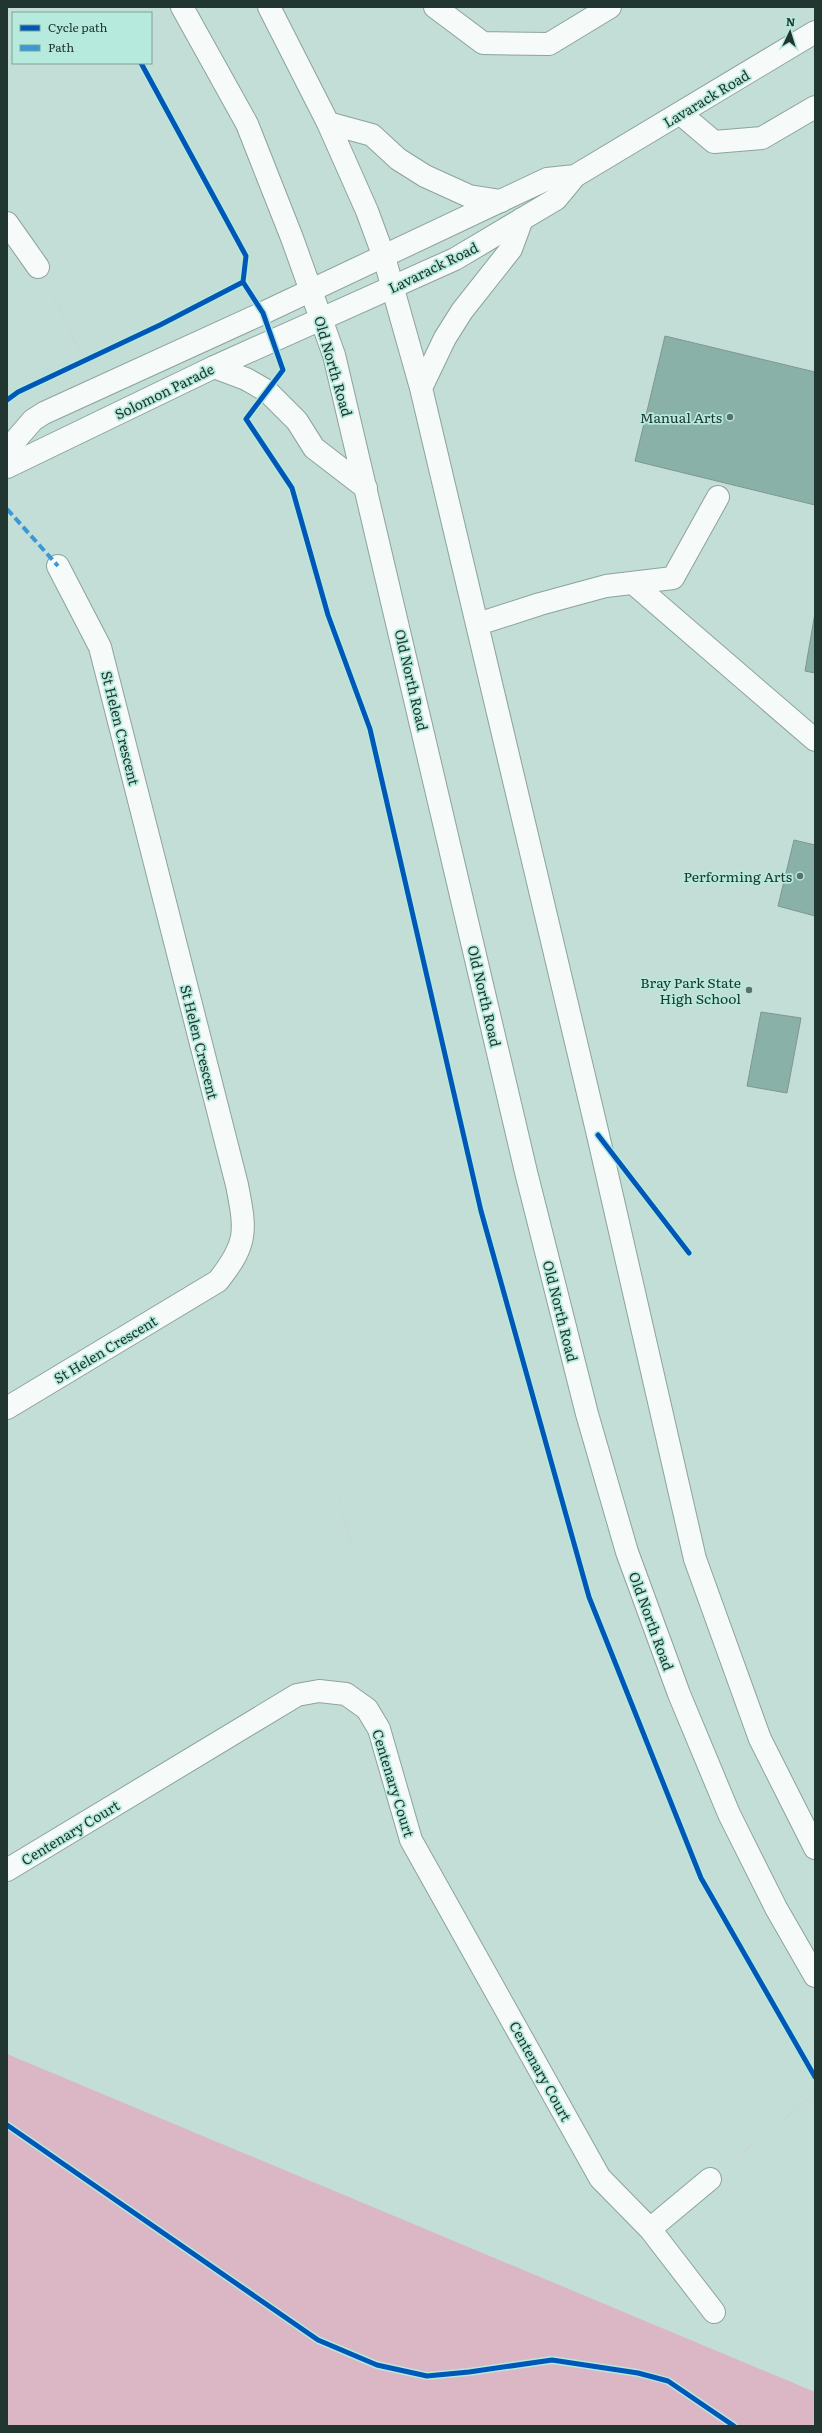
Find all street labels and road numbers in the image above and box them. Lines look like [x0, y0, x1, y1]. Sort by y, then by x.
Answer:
street label: Lavarack Road [659, 64, 753, 132]
street label: Lavarack Road [385, 236, 482, 297]
street label: Old North Road [310, 313, 358, 419]
street label: Solomon Parade [111, 358, 217, 424]
street label: Old North Road [391, 627, 434, 733]
street label: St Helen Crescent [97, 669, 145, 788]
street label: Old North Road [464, 943, 507, 1049]
street label: St Helen Crescent [176, 983, 224, 1102]
street label: Old North Road [539, 1258, 583, 1364]
street label: St Helen Crescent [50, 1310, 161, 1388]
street label: Old North Road [625, 1569, 679, 1674]
street label: Centenary Court [368, 1727, 420, 1840]
street label: Centenary Court [17, 1794, 123, 1869]
street label: Centenary Court [505, 2017, 577, 2125]

